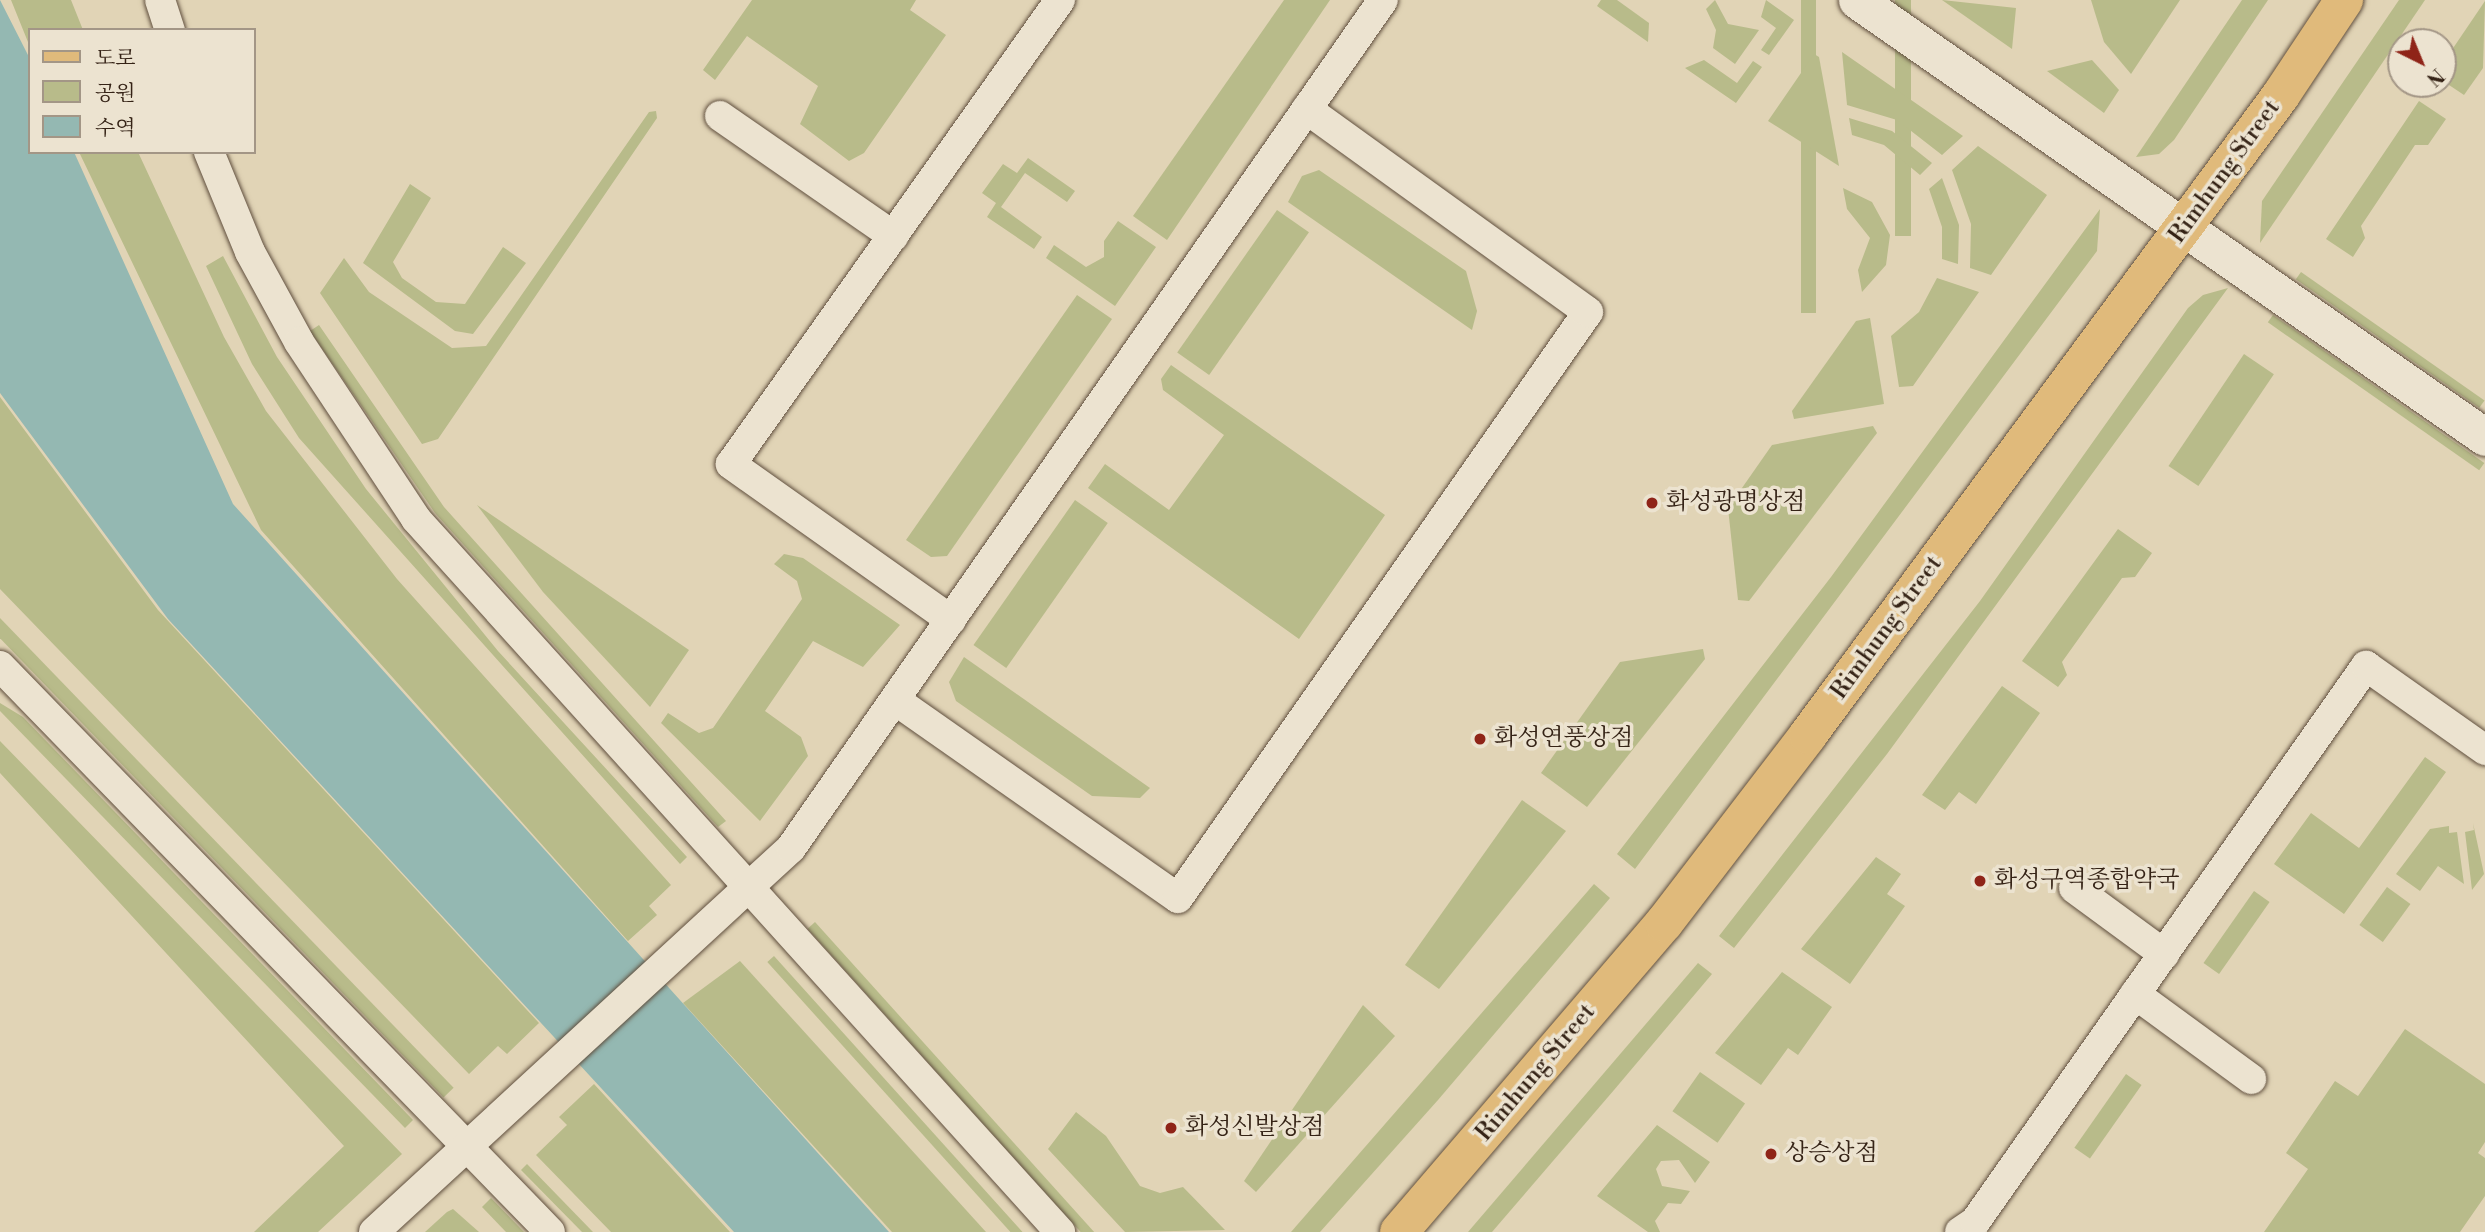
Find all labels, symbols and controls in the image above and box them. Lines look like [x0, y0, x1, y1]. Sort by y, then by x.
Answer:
legend [28, 28, 256, 154]
north arrow [2387, 28, 2457, 98]
text: 도로 [95, 46, 136, 72]
text: N [2421, 63, 2449, 91]
text: 공원 [95, 81, 136, 107]
street label: Rimhung Street [2163, 95, 2287, 249]
text: 수역 [95, 116, 136, 142]
place label: 화성광명상점 [1666, 489, 1805, 517]
marker: 화성광명상점 [1644, 495, 1660, 511]
street label: Rimhung Street [1825, 551, 1949, 705]
place label: 화성연풍상점 [1494, 725, 1633, 753]
marker: 화성연풍상점 [1472, 731, 1488, 747]
place label: 화성구역종합약국 [1994, 867, 2179, 895]
marker: 화성구역종합약국 [1972, 873, 1988, 889]
street label: Rimhung Street [1470, 998, 1602, 1148]
place label: 화성신발상점 [1185, 1114, 1324, 1142]
marker: 화성신발상점 [1163, 1120, 1179, 1136]
place label: 상승상점 [1785, 1140, 1878, 1168]
marker: 상승상점 [1763, 1146, 1779, 1162]

